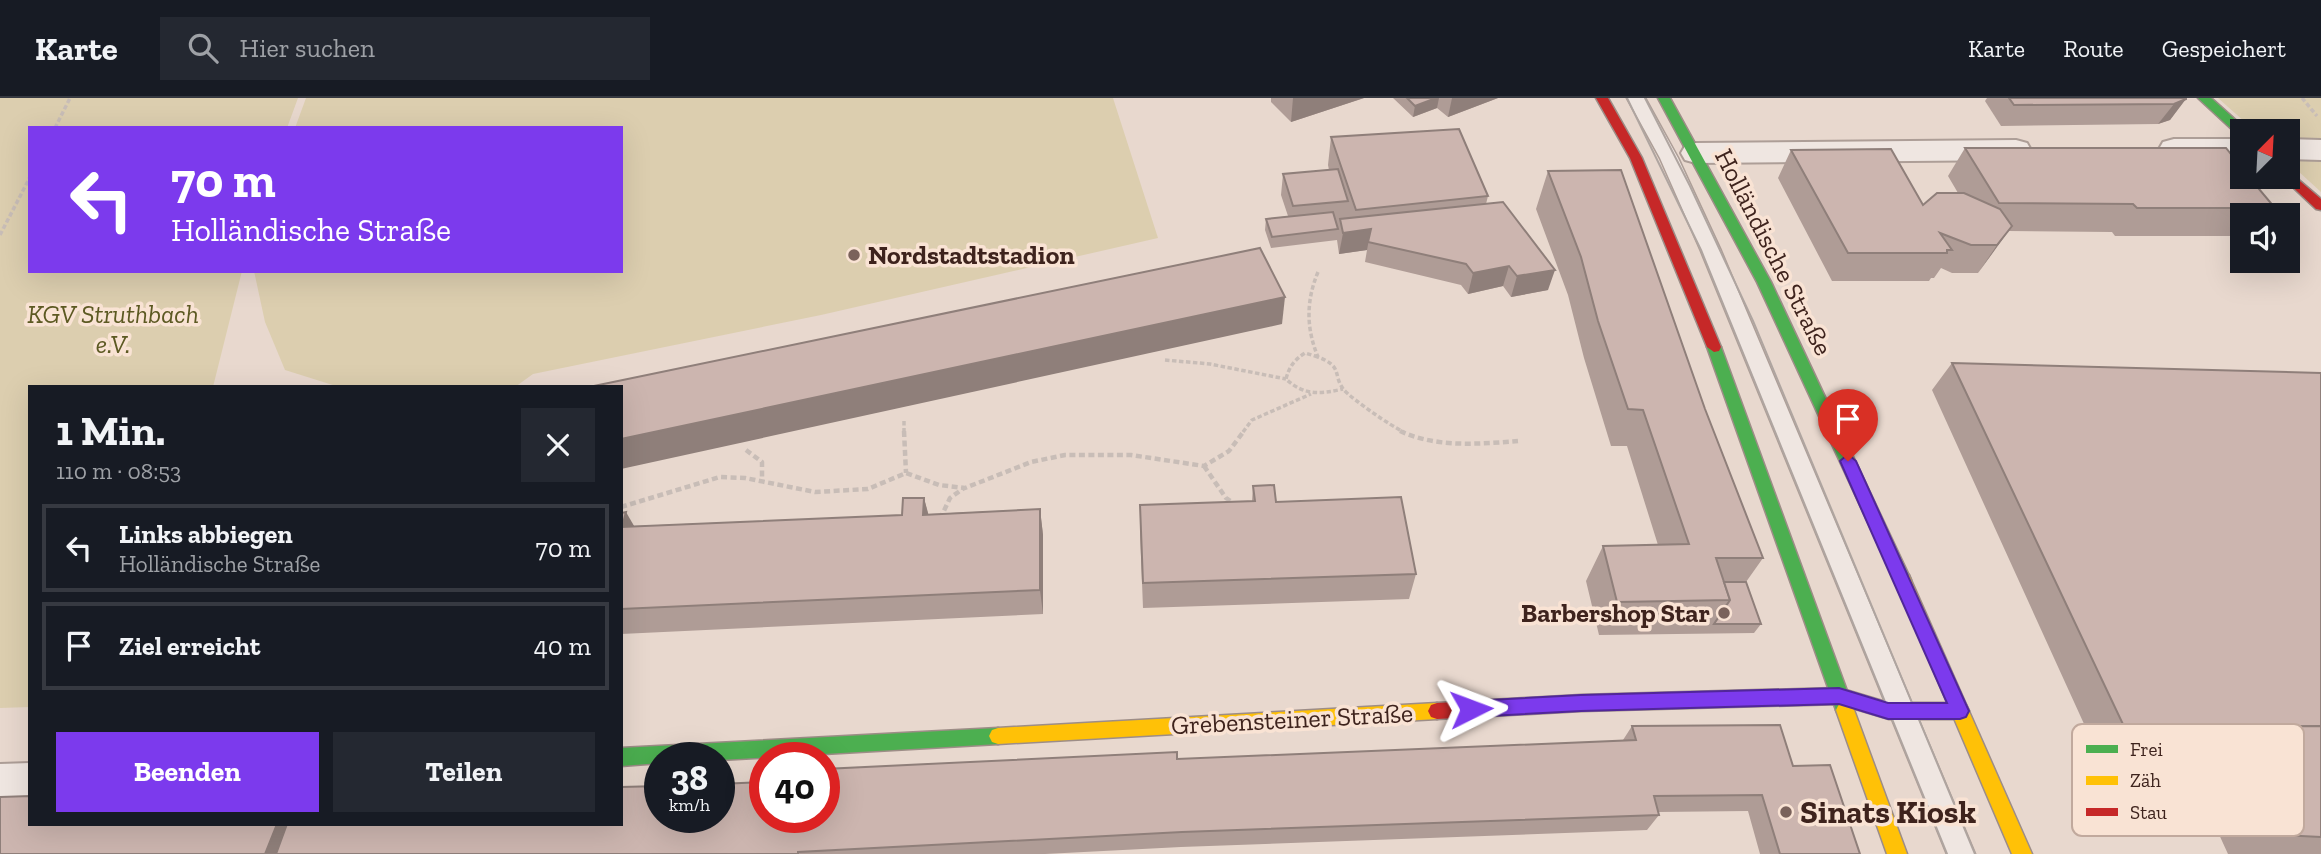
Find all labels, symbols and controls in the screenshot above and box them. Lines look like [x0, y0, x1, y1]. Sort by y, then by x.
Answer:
search box [160, 17, 650, 80]
text: Karte [35, 29, 118, 68]
icon: search [184, 29, 222, 67]
text: Hier suchen [240, 32, 375, 64]
text: Karte [1968, 34, 2025, 63]
text: Route [2063, 34, 2124, 63]
text: Gespeichert [2162, 34, 2286, 63]
north arrow [2230, 119, 2300, 189]
map controls [2230, 119, 2300, 273]
street label: Holländische Straße [1708, 143, 1840, 361]
text: 70 m [171, 151, 276, 210]
icon: left [56, 154, 147, 245]
button: sound [2230, 203, 2300, 273]
text: Holländische Straße [171, 211, 451, 249]
place label: Nordstadtstadion [868, 239, 1075, 271]
marker: Nordstadtstadion [846, 247, 862, 263]
park label: KGV Struthbach e.V. [27, 298, 199, 360]
pin [1818, 389, 1878, 461]
icon: arrive [1829, 400, 1867, 438]
text: 1 Min. [56, 405, 165, 456]
button: close [521, 408, 595, 482]
text: 110 m · 08:53 [56, 457, 181, 485]
text: Links abbiegen [119, 518, 293, 550]
icon: left [60, 529, 98, 567]
text: 70 m [535, 532, 591, 564]
text: Holländische Straße [119, 550, 320, 578]
place label: Barbershop Star [1521, 597, 1710, 629]
marker: Barbershop Star [1716, 605, 1732, 621]
icon: arrive [60, 627, 98, 665]
text: Ziel erreicht [119, 630, 260, 662]
text: 40 m [534, 630, 591, 662]
position arrow [1434, 672, 1508, 746]
street label: Grebensteiner Straße [1170, 697, 1414, 741]
legend [2072, 724, 2304, 836]
button: Beenden [56, 732, 319, 812]
button: Teilen [333, 732, 595, 812]
text: Frei [2130, 738, 2163, 761]
speed limit sign: 40 [749, 742, 840, 833]
text: 38 [671, 757, 708, 799]
text: Zäh [2130, 769, 2161, 792]
place label: Sinats Kiosk [1800, 793, 1977, 831]
text: km/h [669, 794, 710, 816]
text: Stau [2130, 801, 2167, 824]
marker: Sinats Kiosk [1778, 804, 1794, 820]

